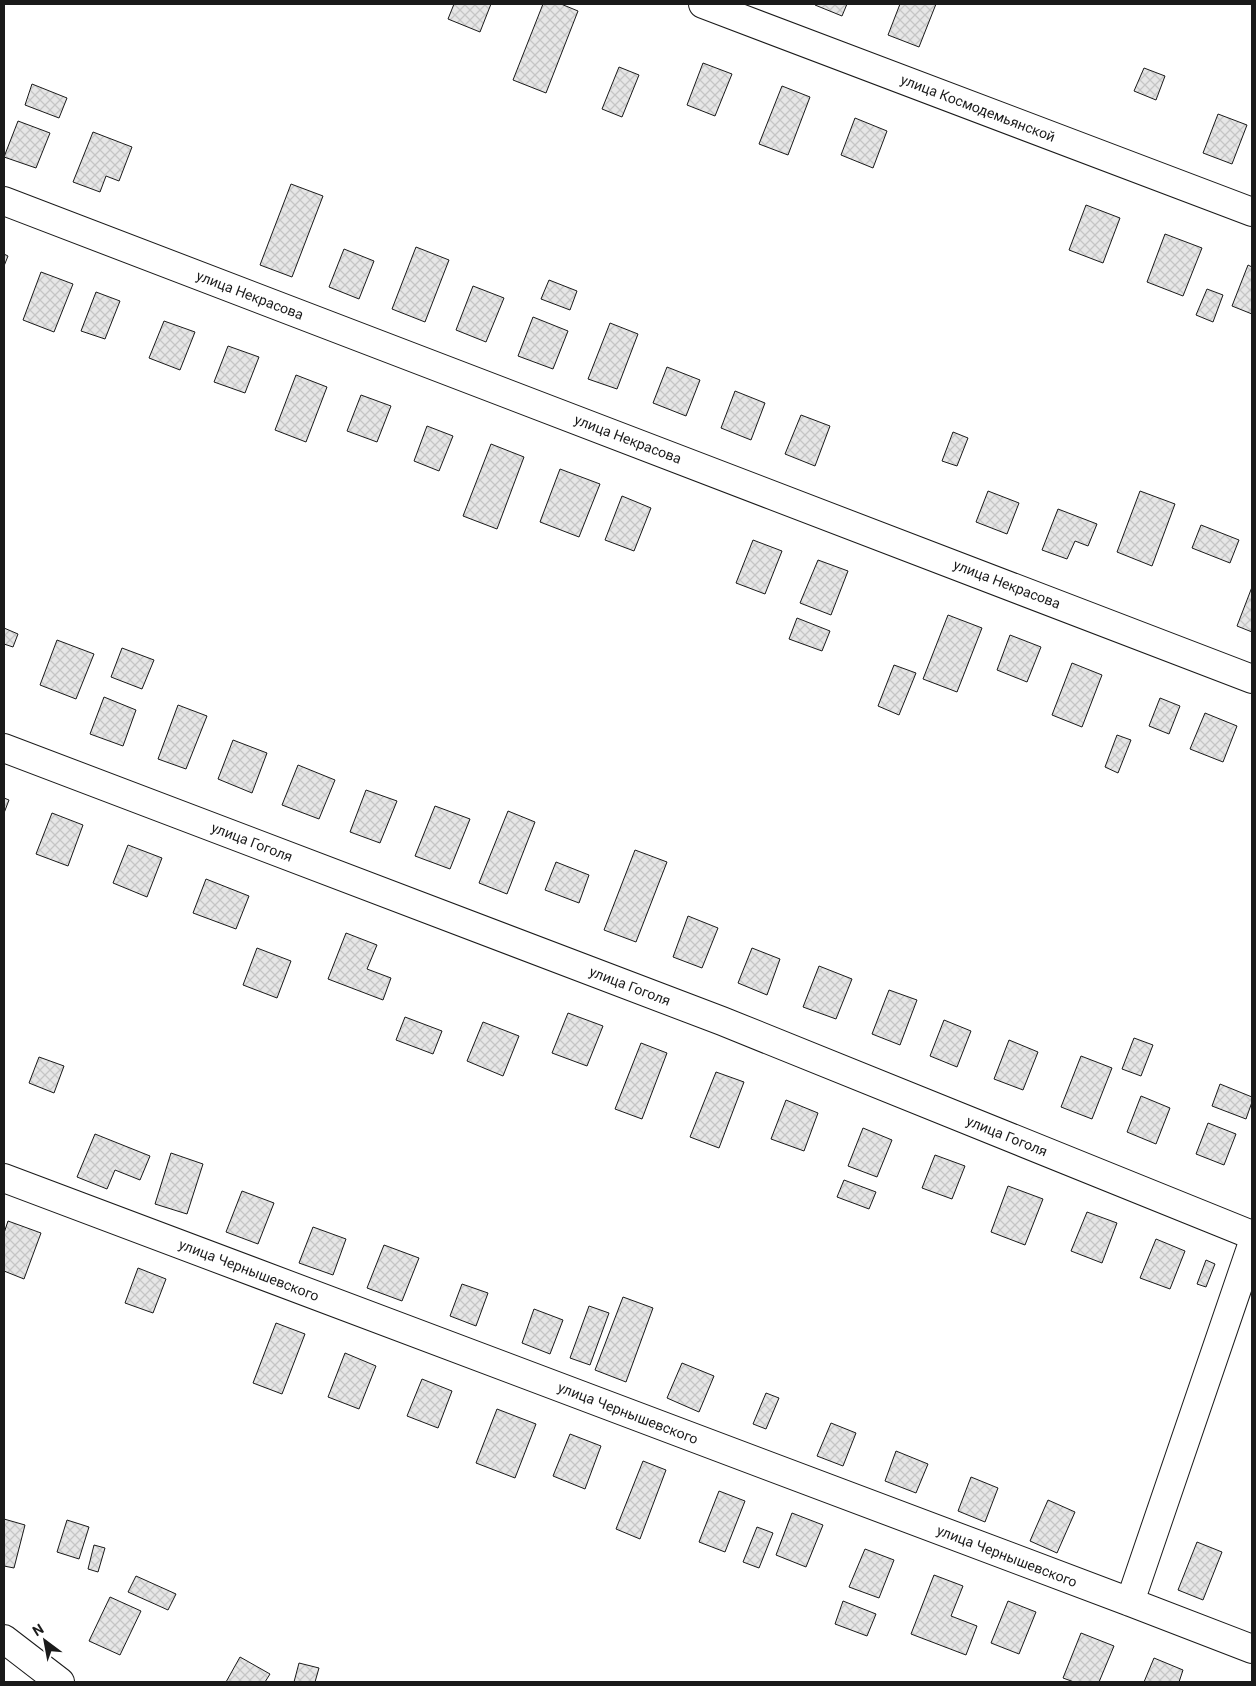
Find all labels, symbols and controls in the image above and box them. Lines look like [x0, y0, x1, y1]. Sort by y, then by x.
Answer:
street label: улица Космодемьянской [898, 71, 1058, 145]
street label: улица Некрасова [194, 267, 306, 323]
street label: улица Некрасова [572, 411, 684, 467]
street label: улица Некрасова [951, 556, 1063, 612]
street label: улица Гоголя [209, 819, 295, 865]
street label: улица Гоголя [587, 963, 673, 1009]
street label: улица Гоголя [964, 1113, 1050, 1159]
street label: улица Чернышевского [177, 1236, 321, 1304]
street label: улица Чернышевского [556, 1379, 700, 1447]
street label: улица Чернышевского [935, 1522, 1079, 1590]
north arrow [20, 1616, 70, 1666]
text: N [30, 1621, 47, 1639]

